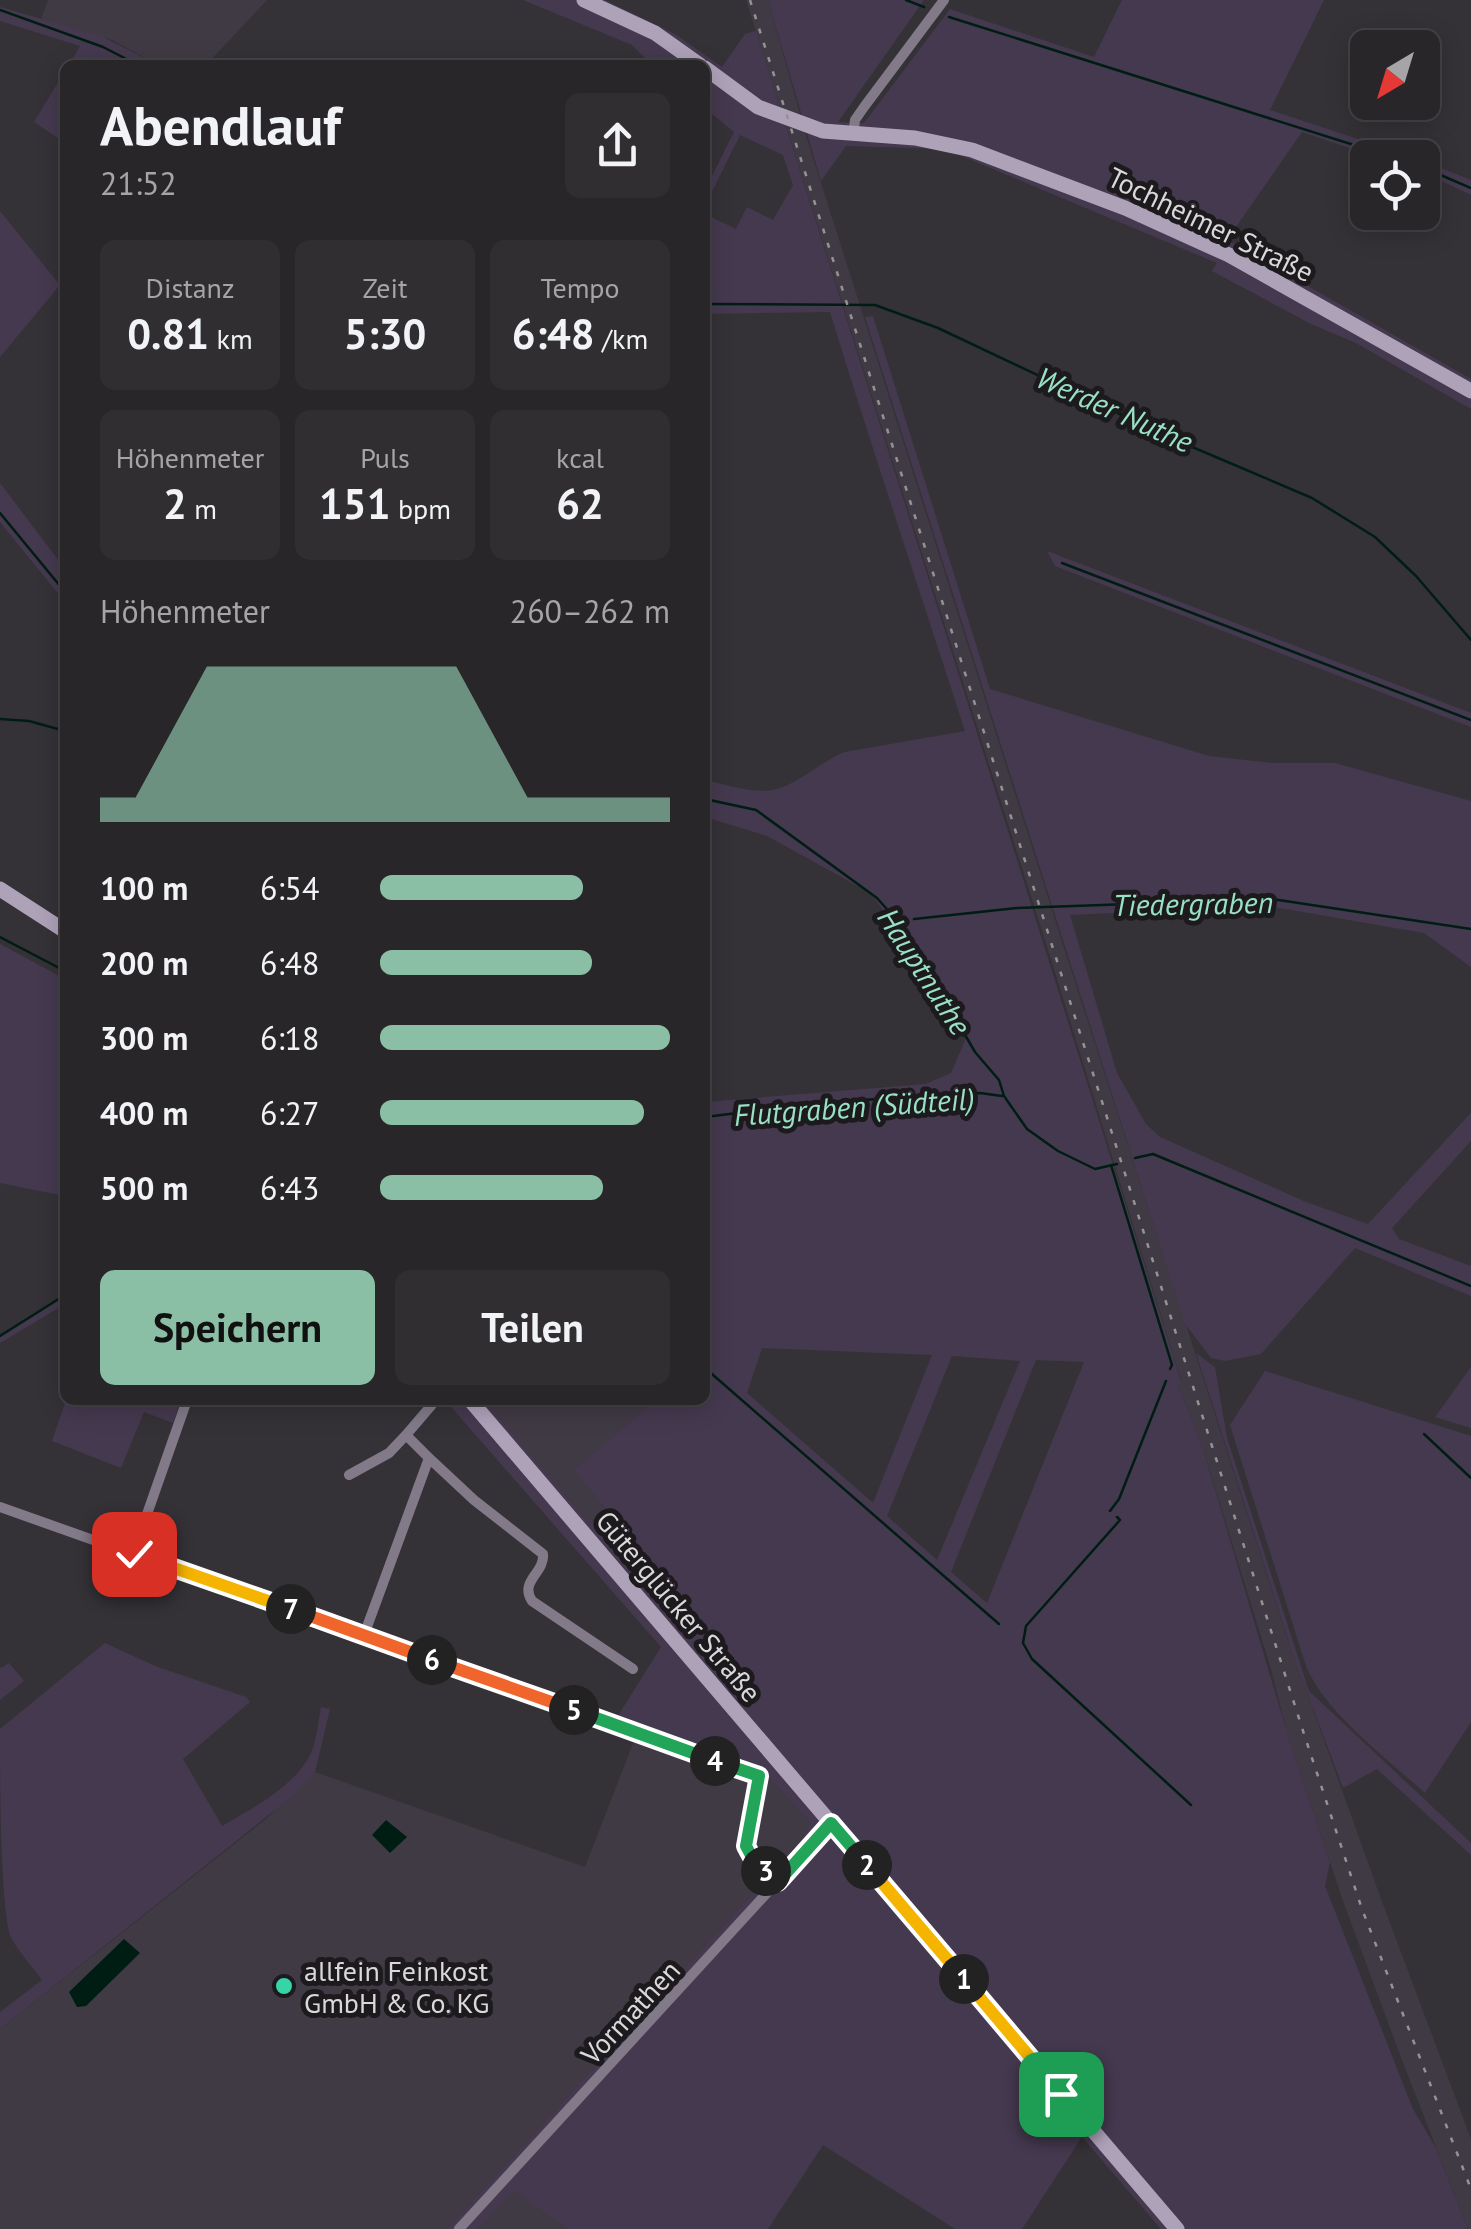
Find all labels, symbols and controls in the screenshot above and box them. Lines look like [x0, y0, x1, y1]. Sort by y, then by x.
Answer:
north arrow [1350, 30, 1440, 120]
map controls [1350, 30, 1440, 230]
text: Abendlauf [100, 89, 341, 160]
button: share [565, 93, 670, 198]
button: locate [1350, 140, 1440, 230]
street label: Tochheimer Straße [1102, 158, 1320, 290]
text: 21:52 [100, 162, 177, 204]
text: Distanz [146, 269, 234, 306]
text: Zeit [362, 269, 408, 306]
text: Tempo [540, 269, 620, 306]
text: 0.81 [127, 306, 209, 361]
text: 5:30 [344, 306, 426, 361]
text: 6:48 [512, 306, 595, 361]
text: km [209, 320, 253, 357]
text: /km [595, 320, 648, 357]
water label: Werder Nuthe [1031, 357, 1199, 461]
text: Höhenmeter [116, 439, 264, 476]
text: Puls [360, 439, 410, 476]
text: kcal [556, 439, 604, 476]
text: 2 [163, 476, 187, 531]
text: 151 [319, 476, 390, 531]
text: 62 [556, 476, 604, 531]
text: m [187, 490, 217, 527]
text: bpm [390, 490, 451, 527]
text: Höhenmeter [100, 590, 270, 632]
text: 260–262 m [510, 590, 670, 632]
text: 100 m [100, 867, 188, 909]
text: 6:54 [260, 867, 319, 909]
water label: Tiedergraben [1113, 882, 1273, 924]
water label: Hauptnuthe [869, 900, 981, 1042]
text: 200 m [100, 942, 188, 984]
text: 6:48 [260, 942, 319, 984]
text: 300 m [100, 1017, 188, 1059]
text: 6:18 [260, 1017, 319, 1059]
water label: Flutgraben (Südteil) [732, 1078, 976, 1134]
text: 400 m [100, 1092, 188, 1134]
text: 6:27 [260, 1092, 319, 1134]
text: 500 m [100, 1167, 188, 1209]
text: 6:43 [260, 1167, 319, 1209]
button: Speichern [100, 1270, 375, 1385]
button: Teilen [395, 1270, 670, 1385]
street label: Güterglücker Straße [588, 1503, 770, 1709]
pin [92, 1512, 177, 1597]
icon: check [107, 1527, 162, 1582]
pin: 7 [266, 1584, 316, 1634]
text: 7 [283, 1590, 299, 1627]
pin: 6 [407, 1635, 457, 1685]
text: 6 [424, 1641, 440, 1678]
pin: 5 [549, 1685, 599, 1735]
text: 5 [566, 1691, 582, 1728]
pin: 4 [690, 1736, 740, 1786]
text: 4 [707, 1742, 723, 1779]
pin: 2 [842, 1840, 892, 1890]
pin: 3 [741, 1846, 791, 1896]
text: 2 [859, 1846, 875, 1883]
text: 3 [758, 1852, 774, 1889]
place label: allfein Feinkost GmbH & Co. KG [304, 1952, 489, 2021]
street label: Vormathen [572, 1952, 688, 2073]
pin: 1 [939, 1954, 989, 2004]
text: 1 [956, 1960, 972, 1997]
marker: allfein Feinkost GmbH & Co. KG [273, 1975, 295, 1997]
pin [1019, 2052, 1104, 2137]
icon: arrive [1034, 2067, 1089, 2122]

